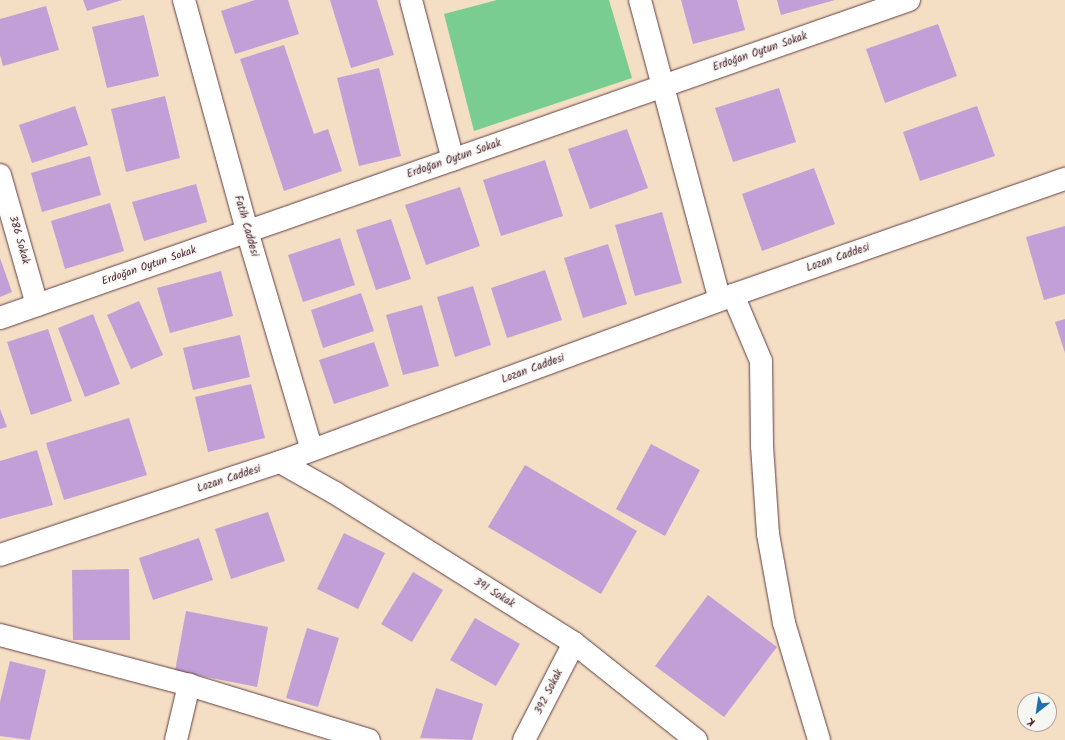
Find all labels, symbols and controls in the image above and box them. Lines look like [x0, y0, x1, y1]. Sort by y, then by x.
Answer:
street label: Erdoğan Oytun Sokak [711, 30, 809, 74]
street label: Erdoğan Oytun Sokak [405, 137, 503, 181]
street label: Fatih Caddesi [231, 194, 261, 258]
street label: 386 Sokak [6, 214, 32, 266]
street label: Lozan Caddesi [805, 241, 871, 275]
street label: Erdoğan Oytun Sokak [100, 244, 198, 288]
street label: Lozan Caddesi [500, 351, 566, 387]
street label: Lozan Caddesi [195, 462, 263, 496]
street label: 391 Sokak [471, 575, 517, 611]
street label: 392 Sokak [532, 667, 566, 717]
north arrow [1017, 692, 1057, 732]
text: K [1024, 712, 1039, 731]

